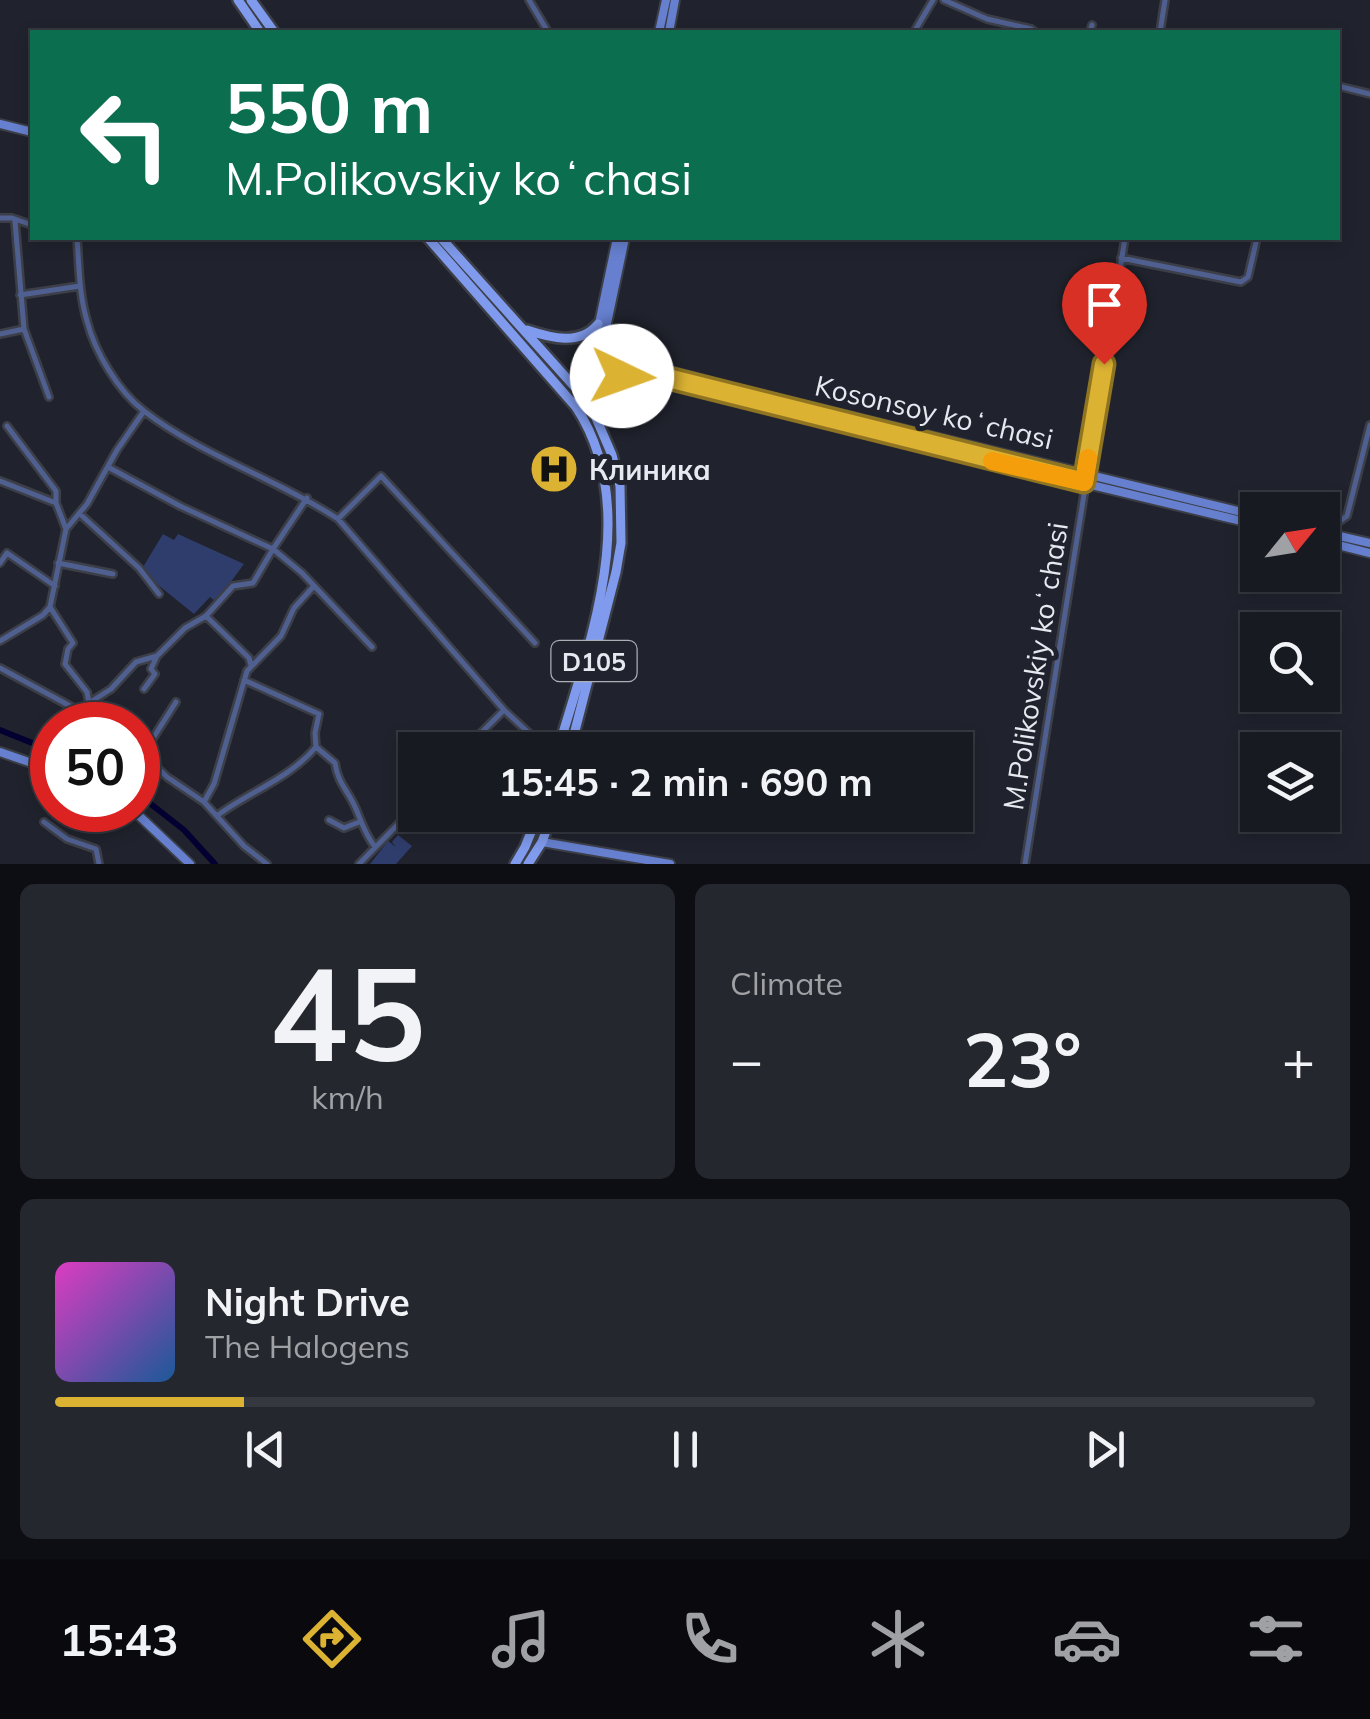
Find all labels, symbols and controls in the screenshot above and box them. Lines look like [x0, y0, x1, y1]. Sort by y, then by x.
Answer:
text: 550 m [225, 63, 433, 151]
icon: left [60, 70, 190, 200]
text: M.Polikovskiy koʻchasi [225, 150, 692, 206]
pin [1062, 262, 1147, 365]
icon: arrive [1077, 277, 1132, 332]
position arrow [570, 324, 674, 428]
street label: Kosonsoy koʻchasi [812, 368, 1056, 456]
hospital icon: Клиника [528, 443, 580, 495]
place label: Клиника [589, 452, 711, 487]
north arrow [1240, 492, 1340, 592]
map controls [1240, 492, 1340, 832]
street label: M.Polikovskiy koʻchasi [995, 520, 1075, 812]
button: search [1240, 612, 1340, 712]
road number: D105 [552, 641, 636, 681]
speed limit sign: 50 [30, 702, 160, 832]
button: layers [1240, 732, 1340, 832]
text: 15:45 · 2 min · 690 m [498, 758, 873, 806]
text: 45 [269, 930, 426, 1094]
text: Climate [730, 963, 843, 1003]
text: 23° [963, 1012, 1082, 1106]
text: − [730, 1025, 763, 1094]
text: + [1282, 1025, 1315, 1094]
text: km/h [311, 1077, 384, 1117]
text: Night Drive [205, 1278, 410, 1326]
text: The Halogens [205, 1326, 410, 1366]
icon: previous [238, 1422, 293, 1477]
icon: pause [658, 1422, 713, 1477]
icon: next [1078, 1422, 1133, 1477]
icon: directions [297, 1604, 367, 1674]
icon: music [486, 1604, 556, 1674]
icon: phone [675, 1604, 745, 1674]
icon: climate [863, 1604, 933, 1674]
icon: car [1052, 1604, 1122, 1674]
icon: filters [1241, 1604, 1311, 1674]
text: 15:43 [59, 1611, 179, 1667]

